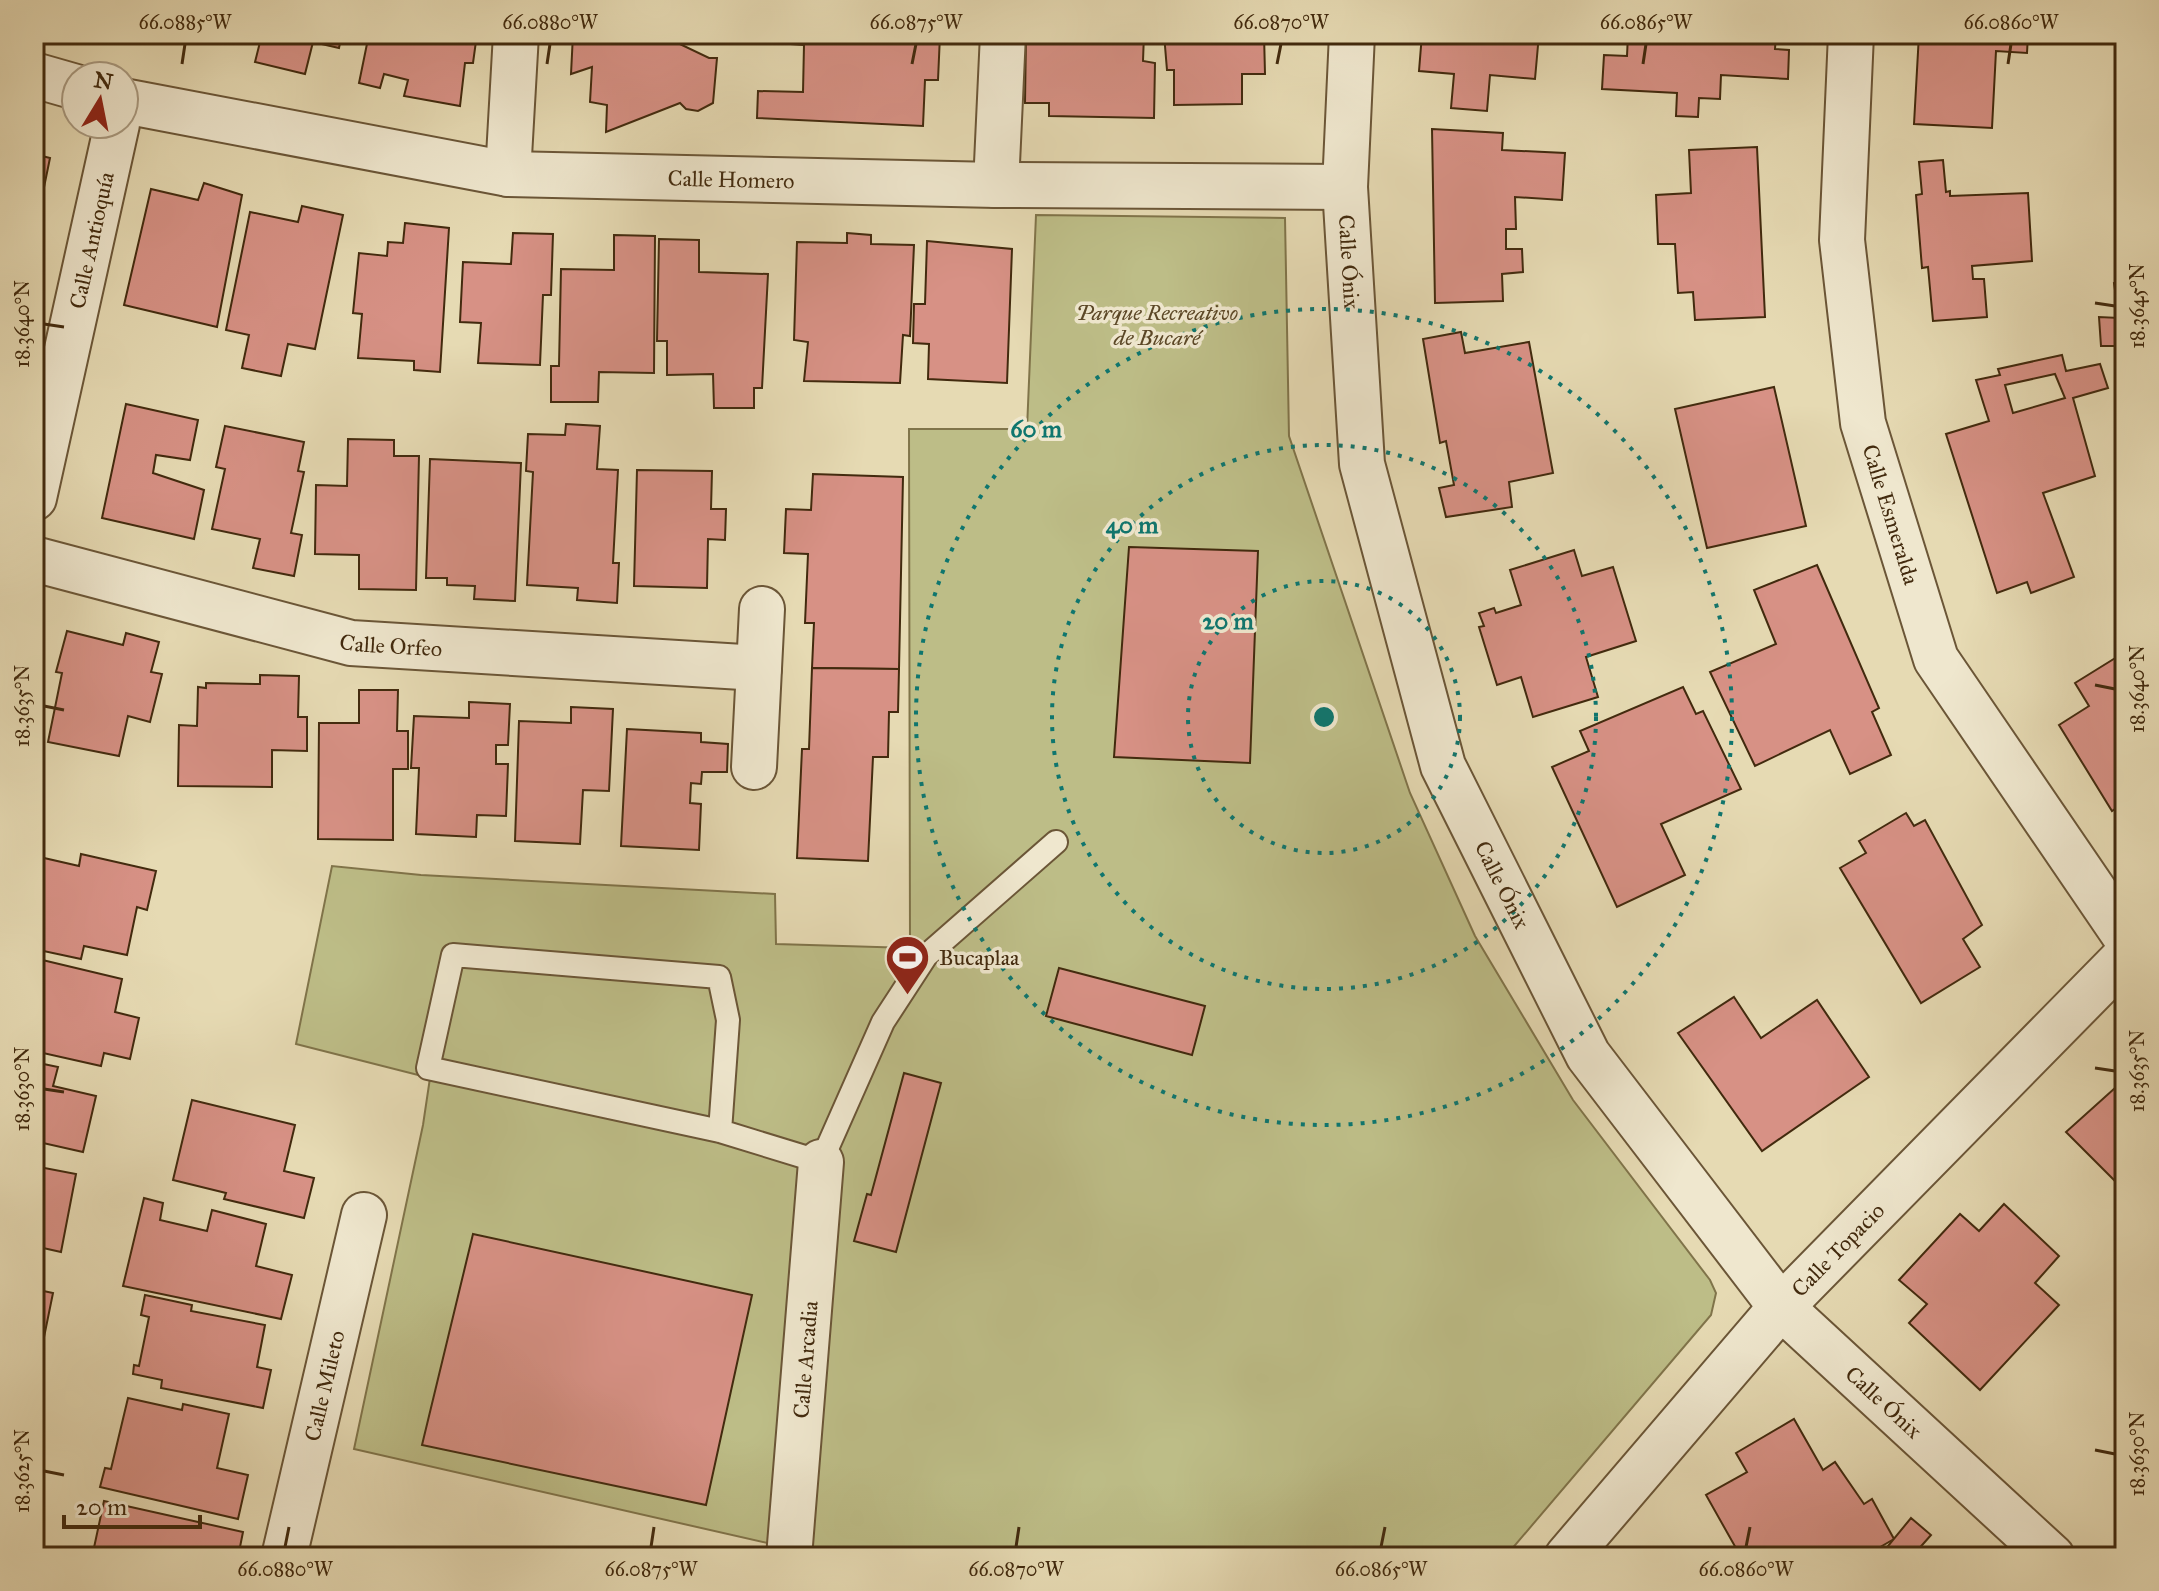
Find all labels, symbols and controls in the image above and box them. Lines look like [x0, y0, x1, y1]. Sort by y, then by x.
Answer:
text: 66.0885°W [138, 10, 233, 34]
text: 66.0880°W [502, 10, 599, 34]
text: 66.0875°W [869, 10, 964, 34]
text: 66.0870°W [1233, 10, 1330, 34]
text: 66.0865°W [1600, 10, 1693, 34]
text: 66.0860°W [1963, 10, 2060, 34]
north arrow [60, 60, 140, 140]
text: N [92, 66, 115, 96]
street label: Calle Homero [667, 164, 795, 194]
street label: Calle Antioquía [63, 169, 120, 311]
street label: Calle Ónix [1333, 214, 1366, 310]
text: 18.3645°N [2125, 263, 2149, 349]
text: 18.3640°N [10, 280, 34, 368]
park label: Parque Recreativo de Bucaré [1076, 299, 1238, 351]
text: 60 m [1010, 414, 1063, 444]
street label: Calle Esmeralda [1857, 441, 1926, 588]
text: 40 m [1106, 510, 1159, 540]
text: 20 m [1202, 606, 1254, 636]
street label: Calle Orfeo [337, 627, 443, 662]
text: 18.3640°N [2125, 645, 2149, 733]
text: 18.3635°N [10, 665, 34, 747]
centre of rings [1310, 703, 1338, 731]
street label: Calle Ónix [1469, 836, 1536, 933]
sports icon: Bucaplaa [884, 933, 932, 996]
place label: Bucaplaa [939, 944, 1020, 971]
text: 18.3635°N [2125, 1030, 2149, 1112]
text: 18.3630°N [10, 1047, 34, 1131]
street label: Calle Topacio [1786, 1197, 1890, 1302]
street label: Calle Arcadia [787, 1299, 823, 1420]
street label: Calle Mileto [298, 1328, 350, 1444]
street label: Calle Ónix [1840, 1360, 1928, 1444]
text: 18.3630°N [2125, 1412, 2149, 1496]
text: 18.3625°N [10, 1429, 34, 1513]
scale bar [64, 1479, 200, 1529]
text: 20 m [76, 1492, 127, 1522]
text: 66.0880°W [237, 1557, 334, 1581]
text: 66.0875°W [604, 1557, 699, 1581]
text: 66.0870°W [968, 1557, 1065, 1581]
text: 66.0865°W [1335, 1557, 1428, 1581]
text: 66.0860°W [1698, 1557, 1795, 1581]

